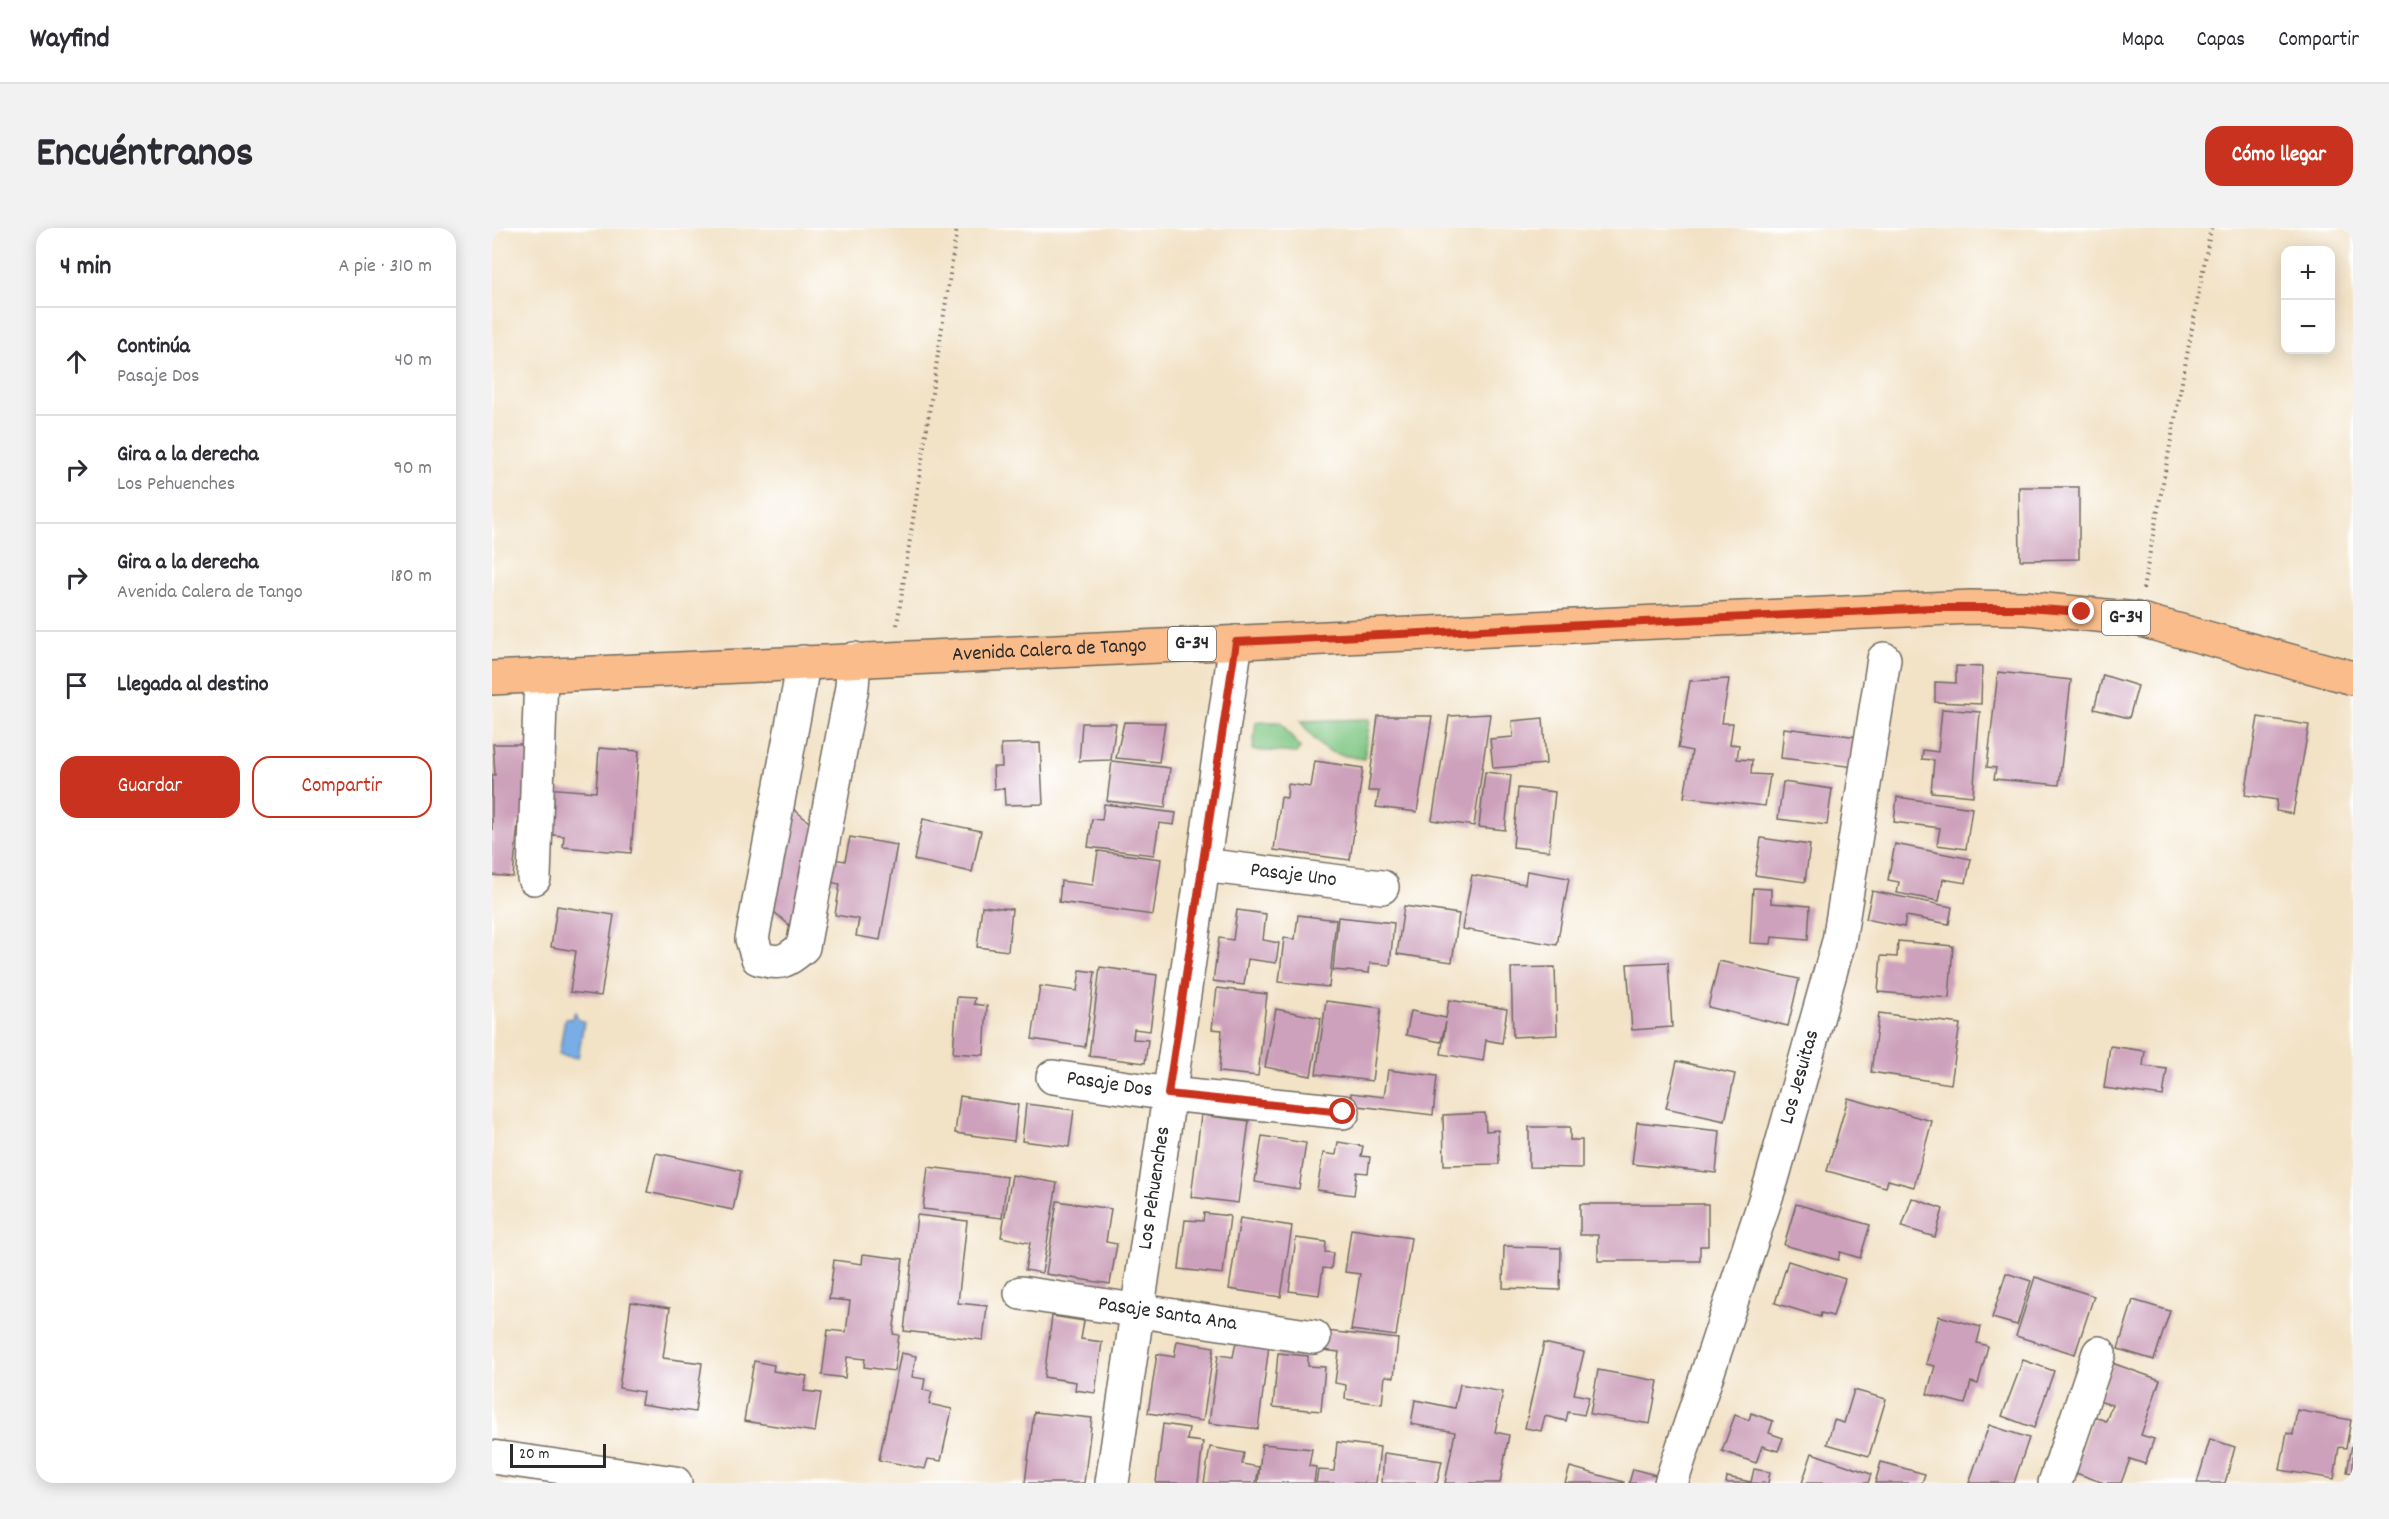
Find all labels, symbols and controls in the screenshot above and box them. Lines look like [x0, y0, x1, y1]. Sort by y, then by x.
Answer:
text: Wayfind [30, 21, 110, 61]
text: Mapa [2122, 26, 2164, 56]
text: Capas [2197, 26, 2245, 56]
text: Compartir [2278, 26, 2359, 56]
text: Encuéntranos [36, 126, 254, 186]
button: Cómo llegar [2205, 126, 2353, 186]
map controls [2281, 246, 2335, 354]
button: + [2281, 246, 2335, 300]
text: 4 min [60, 249, 111, 286]
text: A pie · 310 m [339, 253, 432, 281]
button: − [2281, 300, 2335, 354]
text: Continúa [117, 332, 190, 363]
icon: ahead [60, 345, 93, 378]
text: 40 m [394, 347, 432, 375]
text: Pasaje Dos [117, 363, 200, 391]
text: Gira a la derecha [117, 440, 259, 471]
icon: right [60, 453, 93, 486]
text: 90 m [394, 455, 432, 483]
text: Los Pehuenches [117, 471, 235, 499]
text: Gira a la derecha [117, 548, 259, 579]
icon: right [60, 561, 93, 594]
text: 180 m [390, 563, 432, 591]
text: Avenida Calera de Tango [117, 579, 303, 607]
route end [2068, 598, 2094, 624]
road number: G-34 [2102, 601, 2150, 635]
road number: G-34 [1168, 627, 1216, 661]
street label: Avenida Calera de Tango [951, 632, 1147, 671]
icon: arrive [60, 669, 93, 702]
text: Llegada al destino [117, 670, 269, 701]
button: Guardar [60, 756, 240, 818]
button: Compartir [252, 756, 432, 818]
street label: Pasaje Uno [1248, 856, 1338, 896]
street label: Los Jesuitas [1773, 1027, 1828, 1128]
street label: Pasaje Dos [1064, 1064, 1154, 1106]
route start [1329, 1098, 1355, 1124]
street label: Los Pehuenches [1132, 1125, 1179, 1252]
street label: Pasaje Santa Ana [1096, 1290, 1240, 1340]
scale bar [510, 1441, 606, 1468]
text: 20 m [519, 1443, 549, 1466]

